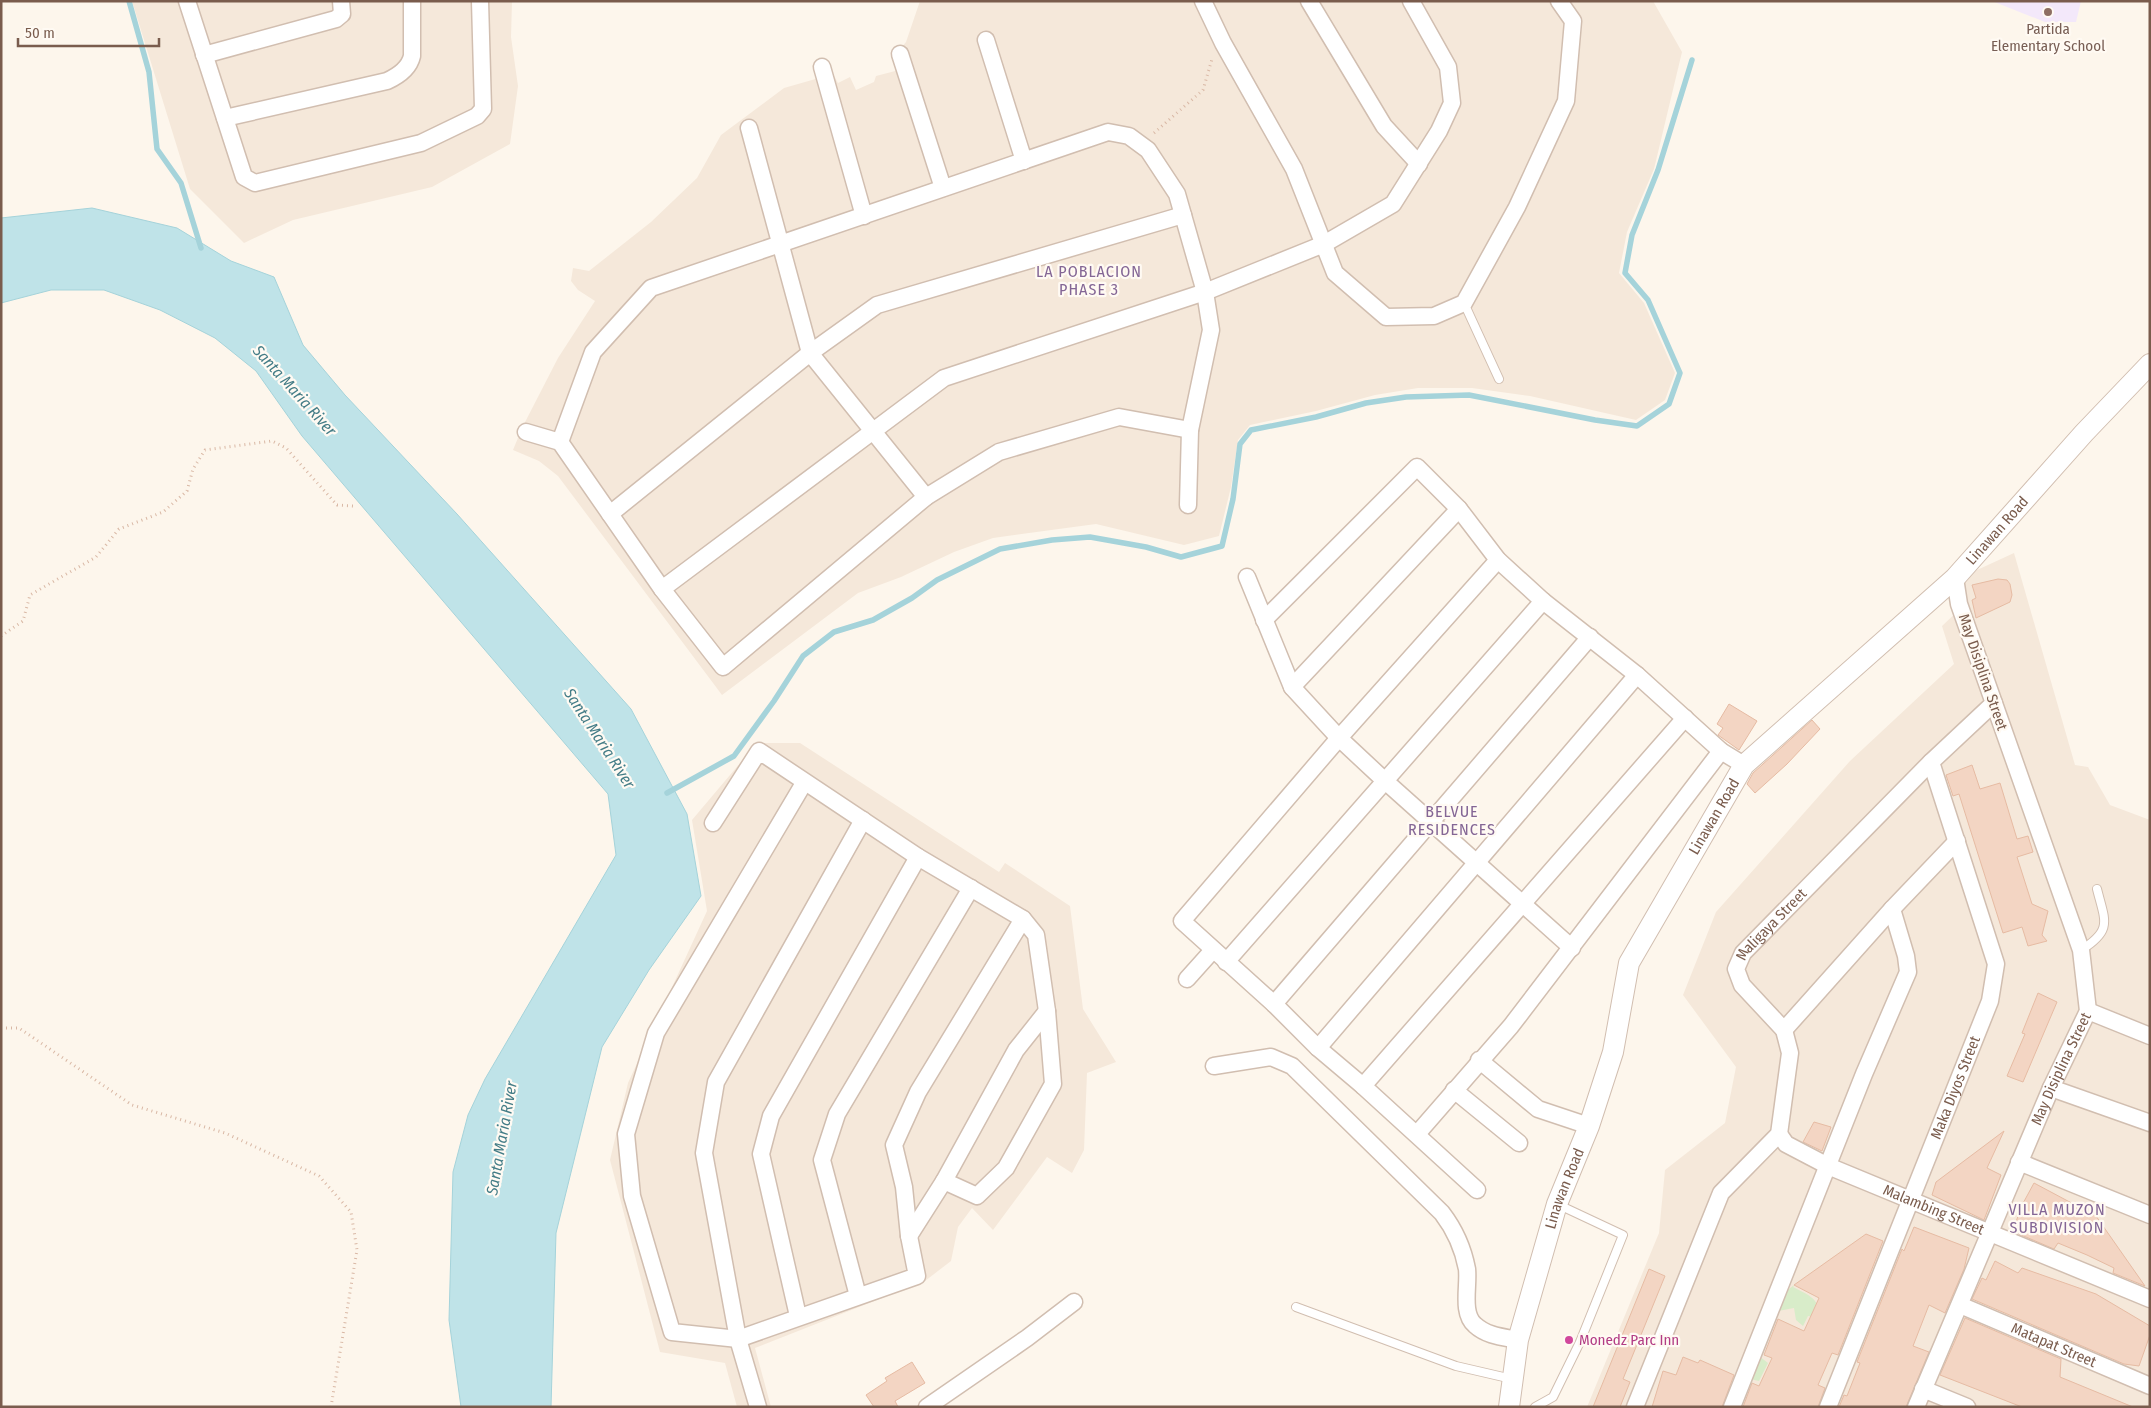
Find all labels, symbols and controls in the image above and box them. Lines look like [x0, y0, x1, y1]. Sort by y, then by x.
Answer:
marker: Partida Elementary School [2042, 6, 2054, 18]
scale bar [18, 15, 159, 47]
place label: Partida Elementary School [1991, 20, 2105, 55]
text: 50 m [25, 24, 55, 42]
district label: LA POBLACION PHASE 3 [1036, 262, 1142, 299]
water label: Santa Maria River [248, 340, 341, 440]
street label: Linawan Road [1962, 493, 2032, 568]
street label: May Disiplina Street [1955, 611, 2011, 733]
water label: Santa Maria River [560, 684, 639, 792]
street label: Linawan Road [1685, 775, 1743, 858]
district label: BELVUE RESIDENCES [1408, 802, 1496, 839]
street label: Maligaya Street [1732, 885, 1810, 963]
street label: May Disiplina Street [2027, 1009, 2095, 1128]
street label: Maka Diyos Street [1927, 1033, 1984, 1142]
water label: Santa Maria River [482, 1079, 521, 1198]
street label: Linawan Road [1541, 1146, 1588, 1231]
street label: Malambing Street [1880, 1181, 1987, 1239]
district label: VILLA MUZON SUBDIVISION [2008, 1200, 2106, 1237]
street label: Matapat Street [2009, 1319, 2099, 1371]
place label: Monedz Parc Inn [1579, 1331, 1679, 1349]
marker: Monedz Parc Inn [1563, 1334, 1575, 1346]

